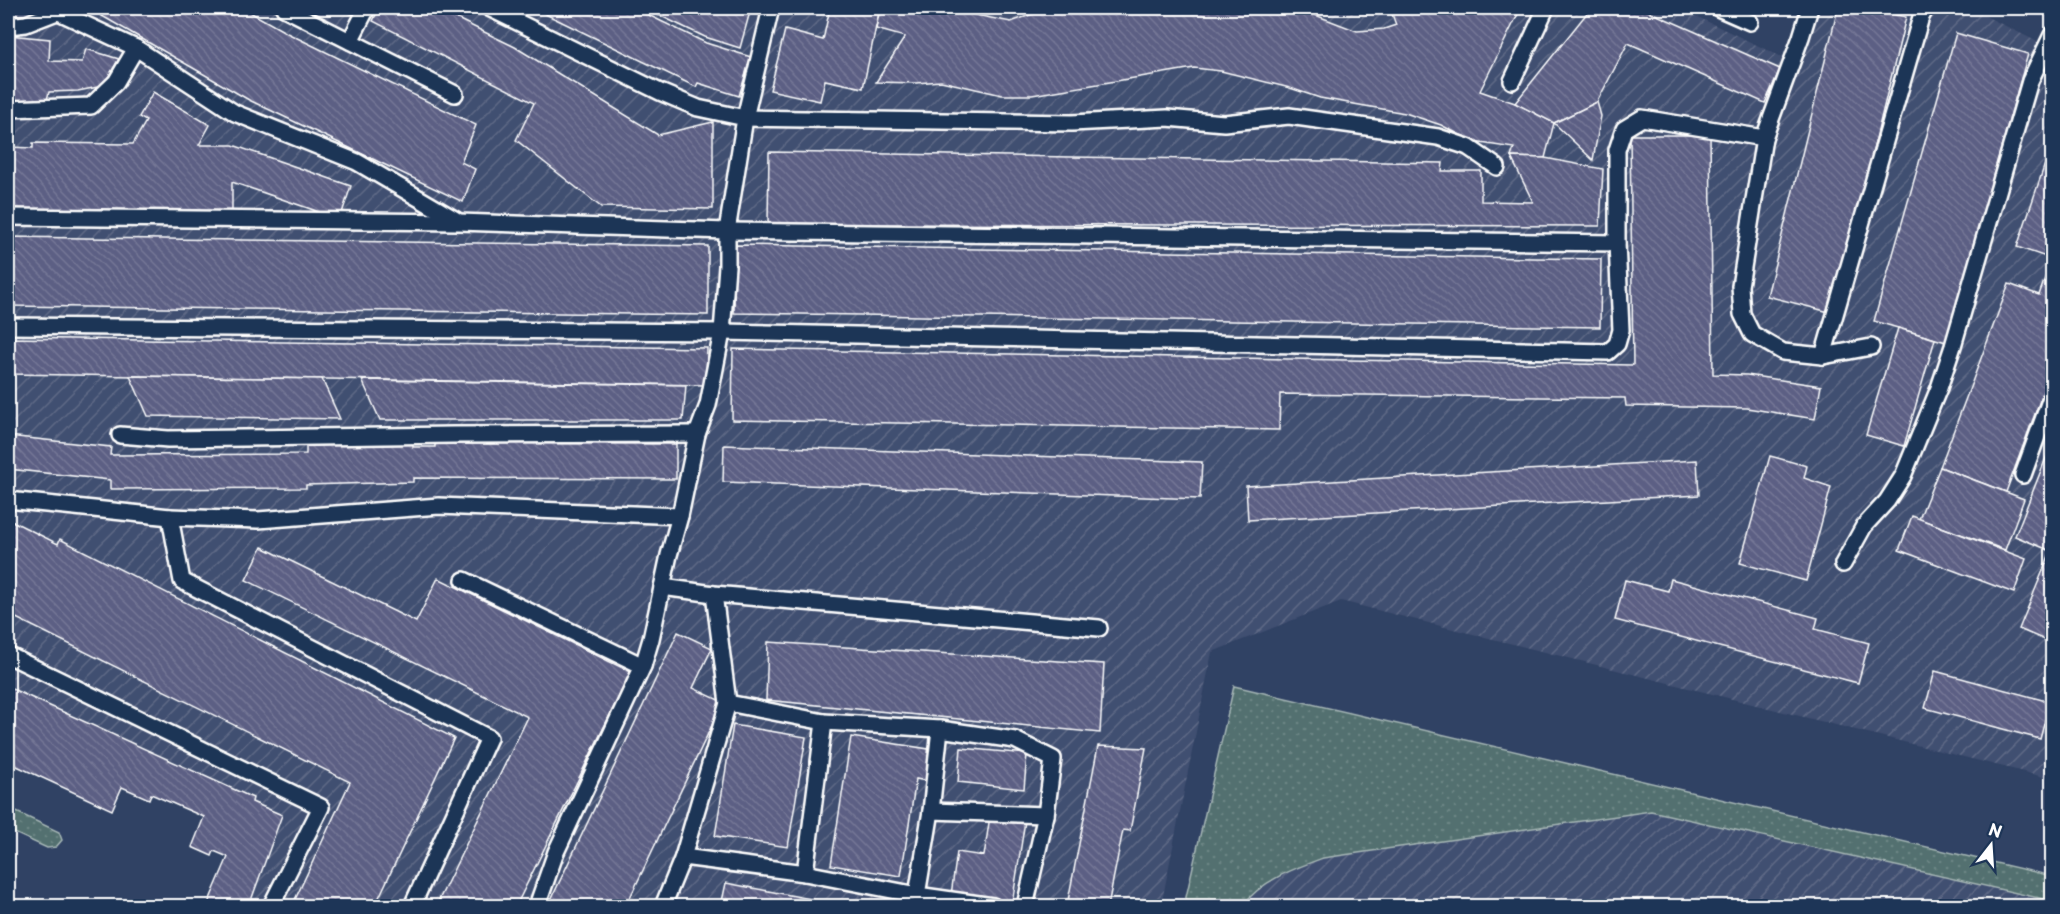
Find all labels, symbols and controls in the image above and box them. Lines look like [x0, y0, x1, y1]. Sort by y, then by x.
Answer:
north arrow [1961, 815, 2021, 875]
text: N [1986, 816, 2005, 843]

